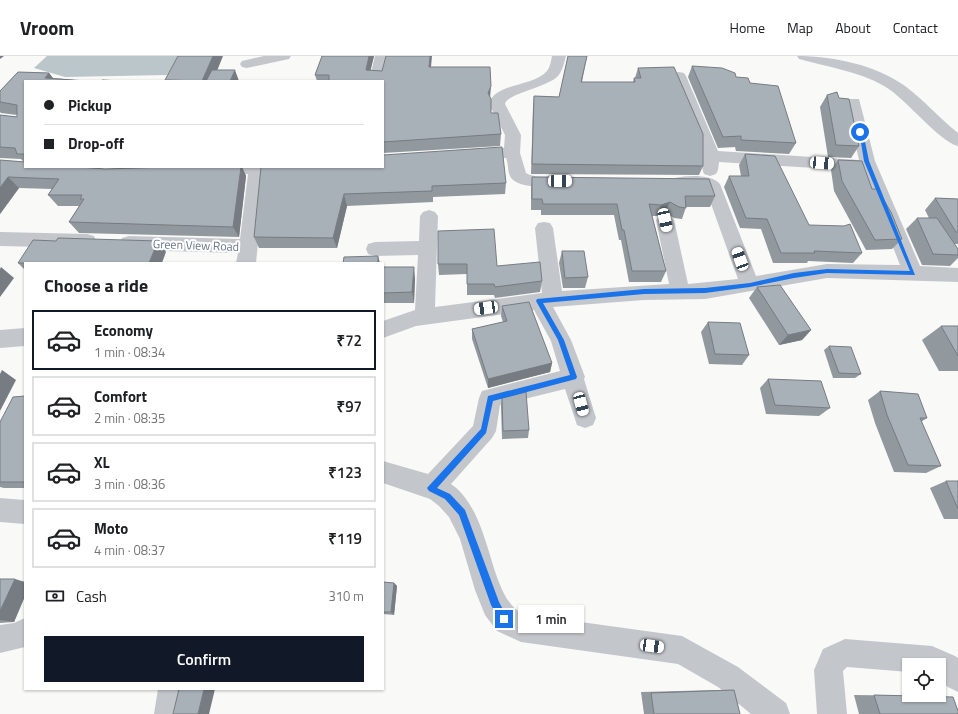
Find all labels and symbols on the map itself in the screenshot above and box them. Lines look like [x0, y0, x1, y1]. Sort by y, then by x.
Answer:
route start [851, 123, 869, 141]
car [810, 156, 834, 170]
car [548, 175, 572, 187]
car [657, 207, 673, 233]
street label: Green View Road [153, 234, 239, 256]
car [730, 246, 750, 272]
car [473, 300, 499, 316]
car [572, 391, 590, 417]
callout: 1 min [518, 605, 584, 633]
route end [495, 610, 513, 628]
car [639, 638, 665, 654]

